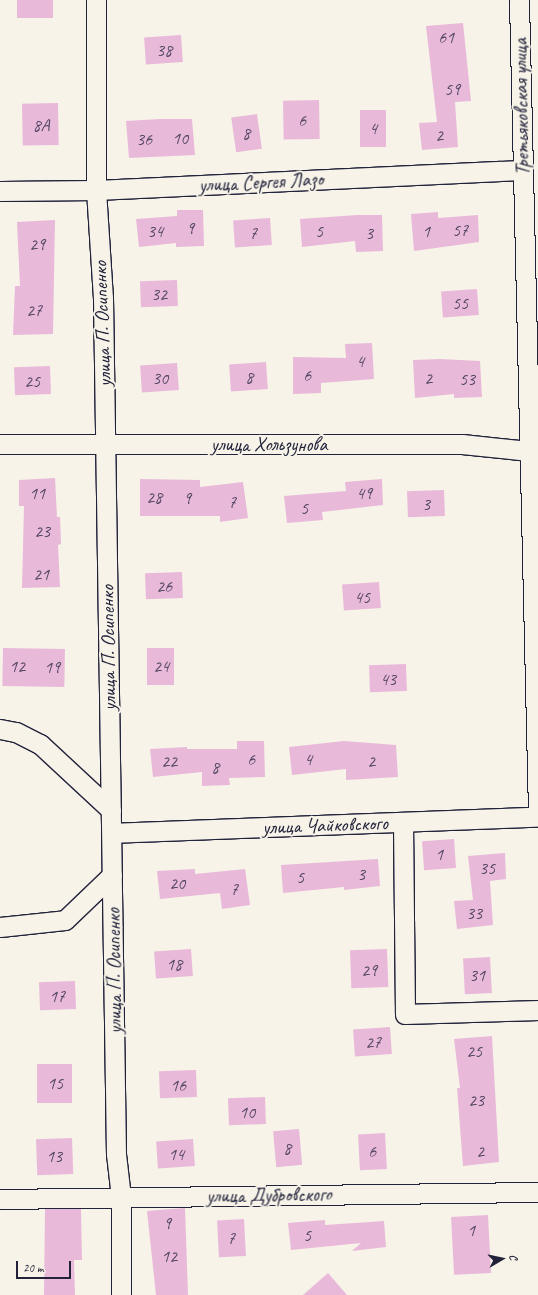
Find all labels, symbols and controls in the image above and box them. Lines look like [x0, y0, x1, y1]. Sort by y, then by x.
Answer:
house number: 61 [438, 26, 454, 48]
street label: Третьяковская улица [508, 37, 534, 177]
house number: 38 [156, 39, 172, 61]
house number: 59 [444, 78, 460, 100]
house number: 6 [298, 109, 306, 131]
house number: 8А [32, 114, 50, 136]
house number: 4 [369, 117, 377, 139]
house number: 8 [242, 122, 250, 144]
house number: 2 [435, 124, 443, 146]
house number: 10 [172, 127, 188, 149]
house number: 36 [136, 128, 152, 150]
street label: улица Сергея Лазо [198, 167, 324, 197]
house number: 9 [186, 217, 194, 239]
house number: 57 [452, 219, 468, 241]
house number: 34 [147, 220, 163, 242]
house number: 5 [315, 220, 323, 242]
house number: 1 [422, 220, 430, 242]
house number: 7 [249, 222, 257, 244]
house number: 3 [365, 222, 373, 244]
house number: 29 [29, 233, 45, 255]
street label: улица П. Осипенко [88, 261, 116, 387]
house number: 32 [151, 283, 167, 305]
house number: 55 [452, 292, 468, 314]
house number: 27 [26, 299, 42, 321]
house number: 4 [356, 350, 364, 372]
house number: 6 [303, 364, 311, 386]
house number: 8 [245, 366, 253, 388]
house number: 30 [152, 367, 168, 389]
house number: 2 [424, 367, 432, 389]
house number: 53 [459, 368, 475, 390]
house number: 25 [24, 370, 40, 392]
street label: улица Хользунова [212, 432, 326, 456]
house number: 11 [29, 482, 45, 504]
house number: 49 [356, 482, 372, 504]
house number: 28 [146, 486, 162, 508]
house number: 9 [183, 487, 191, 509]
house number: 7 [228, 491, 236, 513]
house number: 3 [422, 493, 430, 515]
house number: 5 [300, 497, 308, 519]
house number: 23 [34, 520, 50, 542]
house number: 21 [33, 563, 49, 585]
house number: 26 [156, 575, 172, 597]
street label: улица П. Осипенко [95, 585, 121, 711]
house number: 45 [354, 586, 370, 608]
house number: 12 [9, 655, 25, 677]
house number: 24 [153, 655, 169, 677]
house number: 19 [44, 656, 60, 678]
house number: 43 [380, 668, 396, 690]
house number: 6 [247, 748, 255, 770]
house number: 4 [304, 748, 312, 770]
house number: 22 [161, 750, 177, 772]
house number: 2 [367, 750, 375, 772]
house number: 8 [211, 756, 219, 778]
street label: улица Чайковского [262, 811, 388, 839]
house number: 1 [435, 843, 443, 865]
house number: 35 [479, 857, 495, 879]
house number: 3 [357, 863, 365, 885]
house number: 5 [296, 866, 304, 888]
house number: 20 [169, 872, 185, 894]
house number: 7 [230, 878, 238, 900]
house number: 33 [466, 902, 482, 924]
street label: улица П. Осипенко [101, 908, 127, 1034]
house number: 18 [166, 953, 182, 975]
house number: 29 [361, 959, 377, 981]
house number: 31 [469, 964, 485, 986]
house number: 17 [49, 985, 65, 1007]
house number: 27 [365, 1031, 381, 1053]
house number: 25 [466, 1040, 482, 1062]
house number: 15 [47, 1072, 63, 1094]
house number: 16 [170, 1074, 186, 1096]
house number: 23 [468, 1089, 484, 1111]
house number: 10 [239, 1101, 255, 1123]
house number: 8 [283, 1137, 291, 1159]
house number: 6 [368, 1140, 376, 1162]
house number: 2 [476, 1140, 484, 1162]
house number: 14 [168, 1143, 184, 1165]
house number: 13 [46, 1145, 62, 1167]
street label: улица Дубровского [206, 1182, 332, 1208]
house number: 9 [163, 1212, 171, 1234]
house number: 1 [467, 1219, 475, 1241]
house number: 5 [303, 1224, 311, 1246]
house number: 7 [227, 1227, 235, 1249]
north arrow [482, 1239, 522, 1279]
house number: 12 [161, 1245, 177, 1267]
scale bar [18, 1253, 73, 1279]
text: С [507, 1253, 521, 1261]
text: 20 m [23, 1260, 43, 1276]

